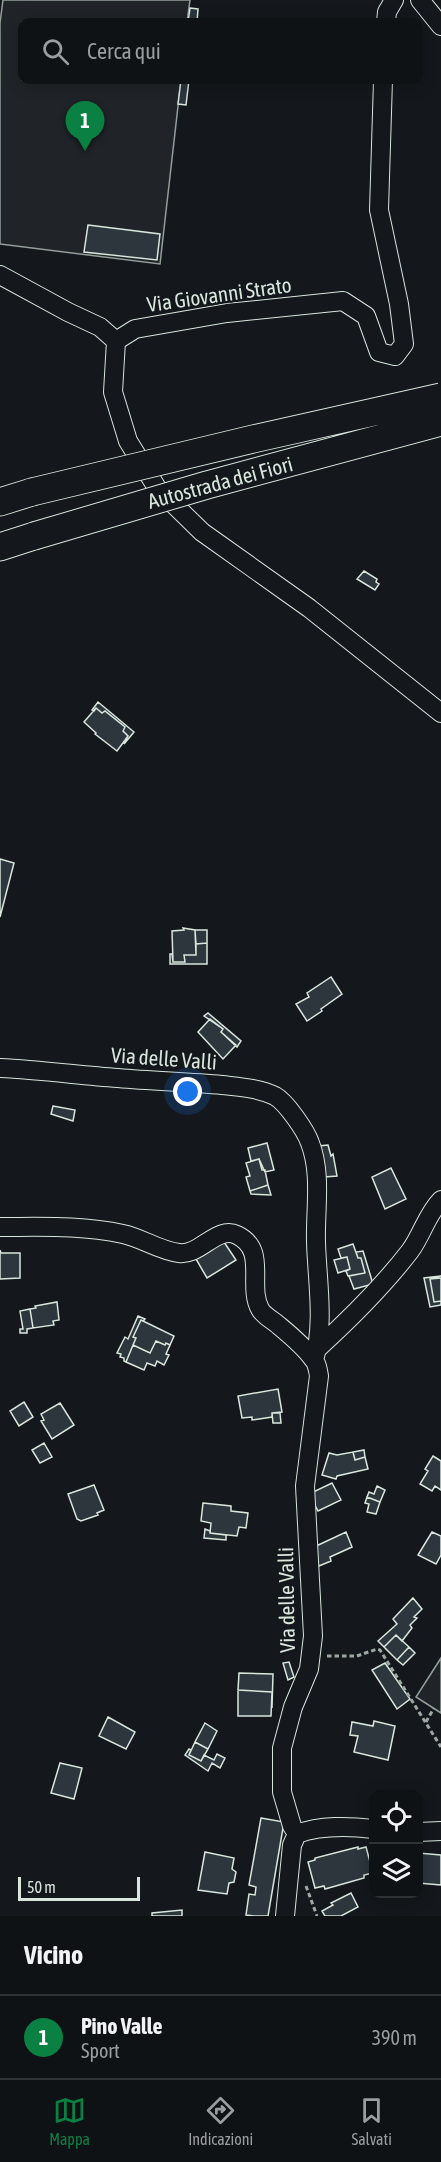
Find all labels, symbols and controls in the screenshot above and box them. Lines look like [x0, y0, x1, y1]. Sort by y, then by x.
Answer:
search box [18, 18, 423, 84]
icon: search [39, 35, 72, 68]
text: Cerca qui [87, 38, 161, 64]
pin: 1 [66, 102, 104, 151]
street label: Via Giovanni Strato [145, 272, 293, 316]
street label: Autostrada dei Fiori [145, 451, 295, 513]
street label: Via delle Valli [110, 1042, 218, 1074]
your location [173, 1077, 202, 1106]
street label: Via delle Valli [273, 1547, 299, 1653]
map controls [369, 1790, 423, 1898]
button: locate [369, 1790, 423, 1844]
button: layers [369, 1844, 423, 1898]
scale bar [18, 1874, 140, 1902]
text: 50 m [27, 1878, 56, 1896]
text: Vicino [24, 1940, 83, 1970]
text: Pino Valle [81, 2013, 162, 2039]
text: 1 [39, 2026, 48, 2049]
text: 390 m [372, 2026, 417, 2049]
text: Sport [81, 2039, 120, 2062]
tab: Mappa [49, 2094, 90, 2148]
tab: Indicazioni [188, 2094, 253, 2148]
tab: Salvati [351, 2094, 392, 2148]

